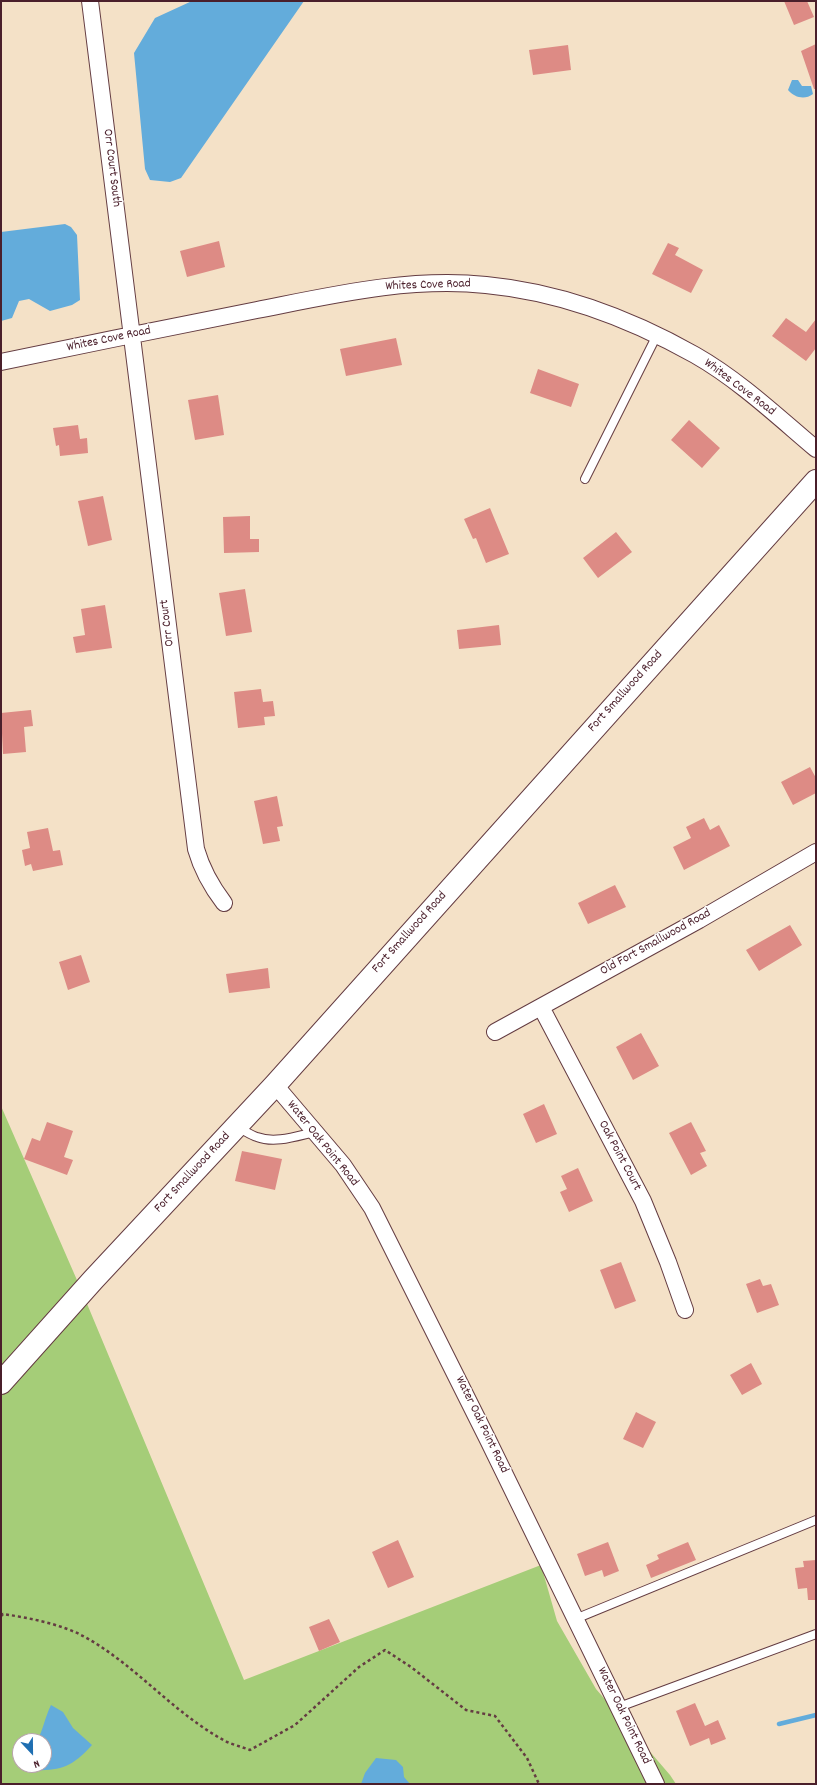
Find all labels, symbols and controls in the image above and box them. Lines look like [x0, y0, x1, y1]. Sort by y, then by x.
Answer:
street label: Orr Court South [98, 128, 124, 208]
street label: Whites Cove Road [385, 277, 471, 295]
street label: Whites Cove Road [66, 323, 152, 357]
street label: Whites Cove Road [700, 356, 778, 420]
street label: Orr Court [157, 598, 179, 648]
street label: Fort Smallwood Road [585, 648, 667, 736]
street label: Fort Smallwood Road [369, 889, 451, 977]
street label: Old Fort Smallwood Road [598, 906, 714, 980]
street label: Water Oak Point Road [283, 1098, 361, 1190]
street label: Oak Point Court [594, 1118, 644, 1194]
street label: Fort Smallwood Road [152, 1129, 234, 1217]
street label: Water Oak Point Road [451, 1374, 511, 1476]
street label: Water Oak Point Road [593, 1665, 653, 1767]
north arrow [12, 1733, 52, 1773]
text: N [31, 1755, 42, 1772]

